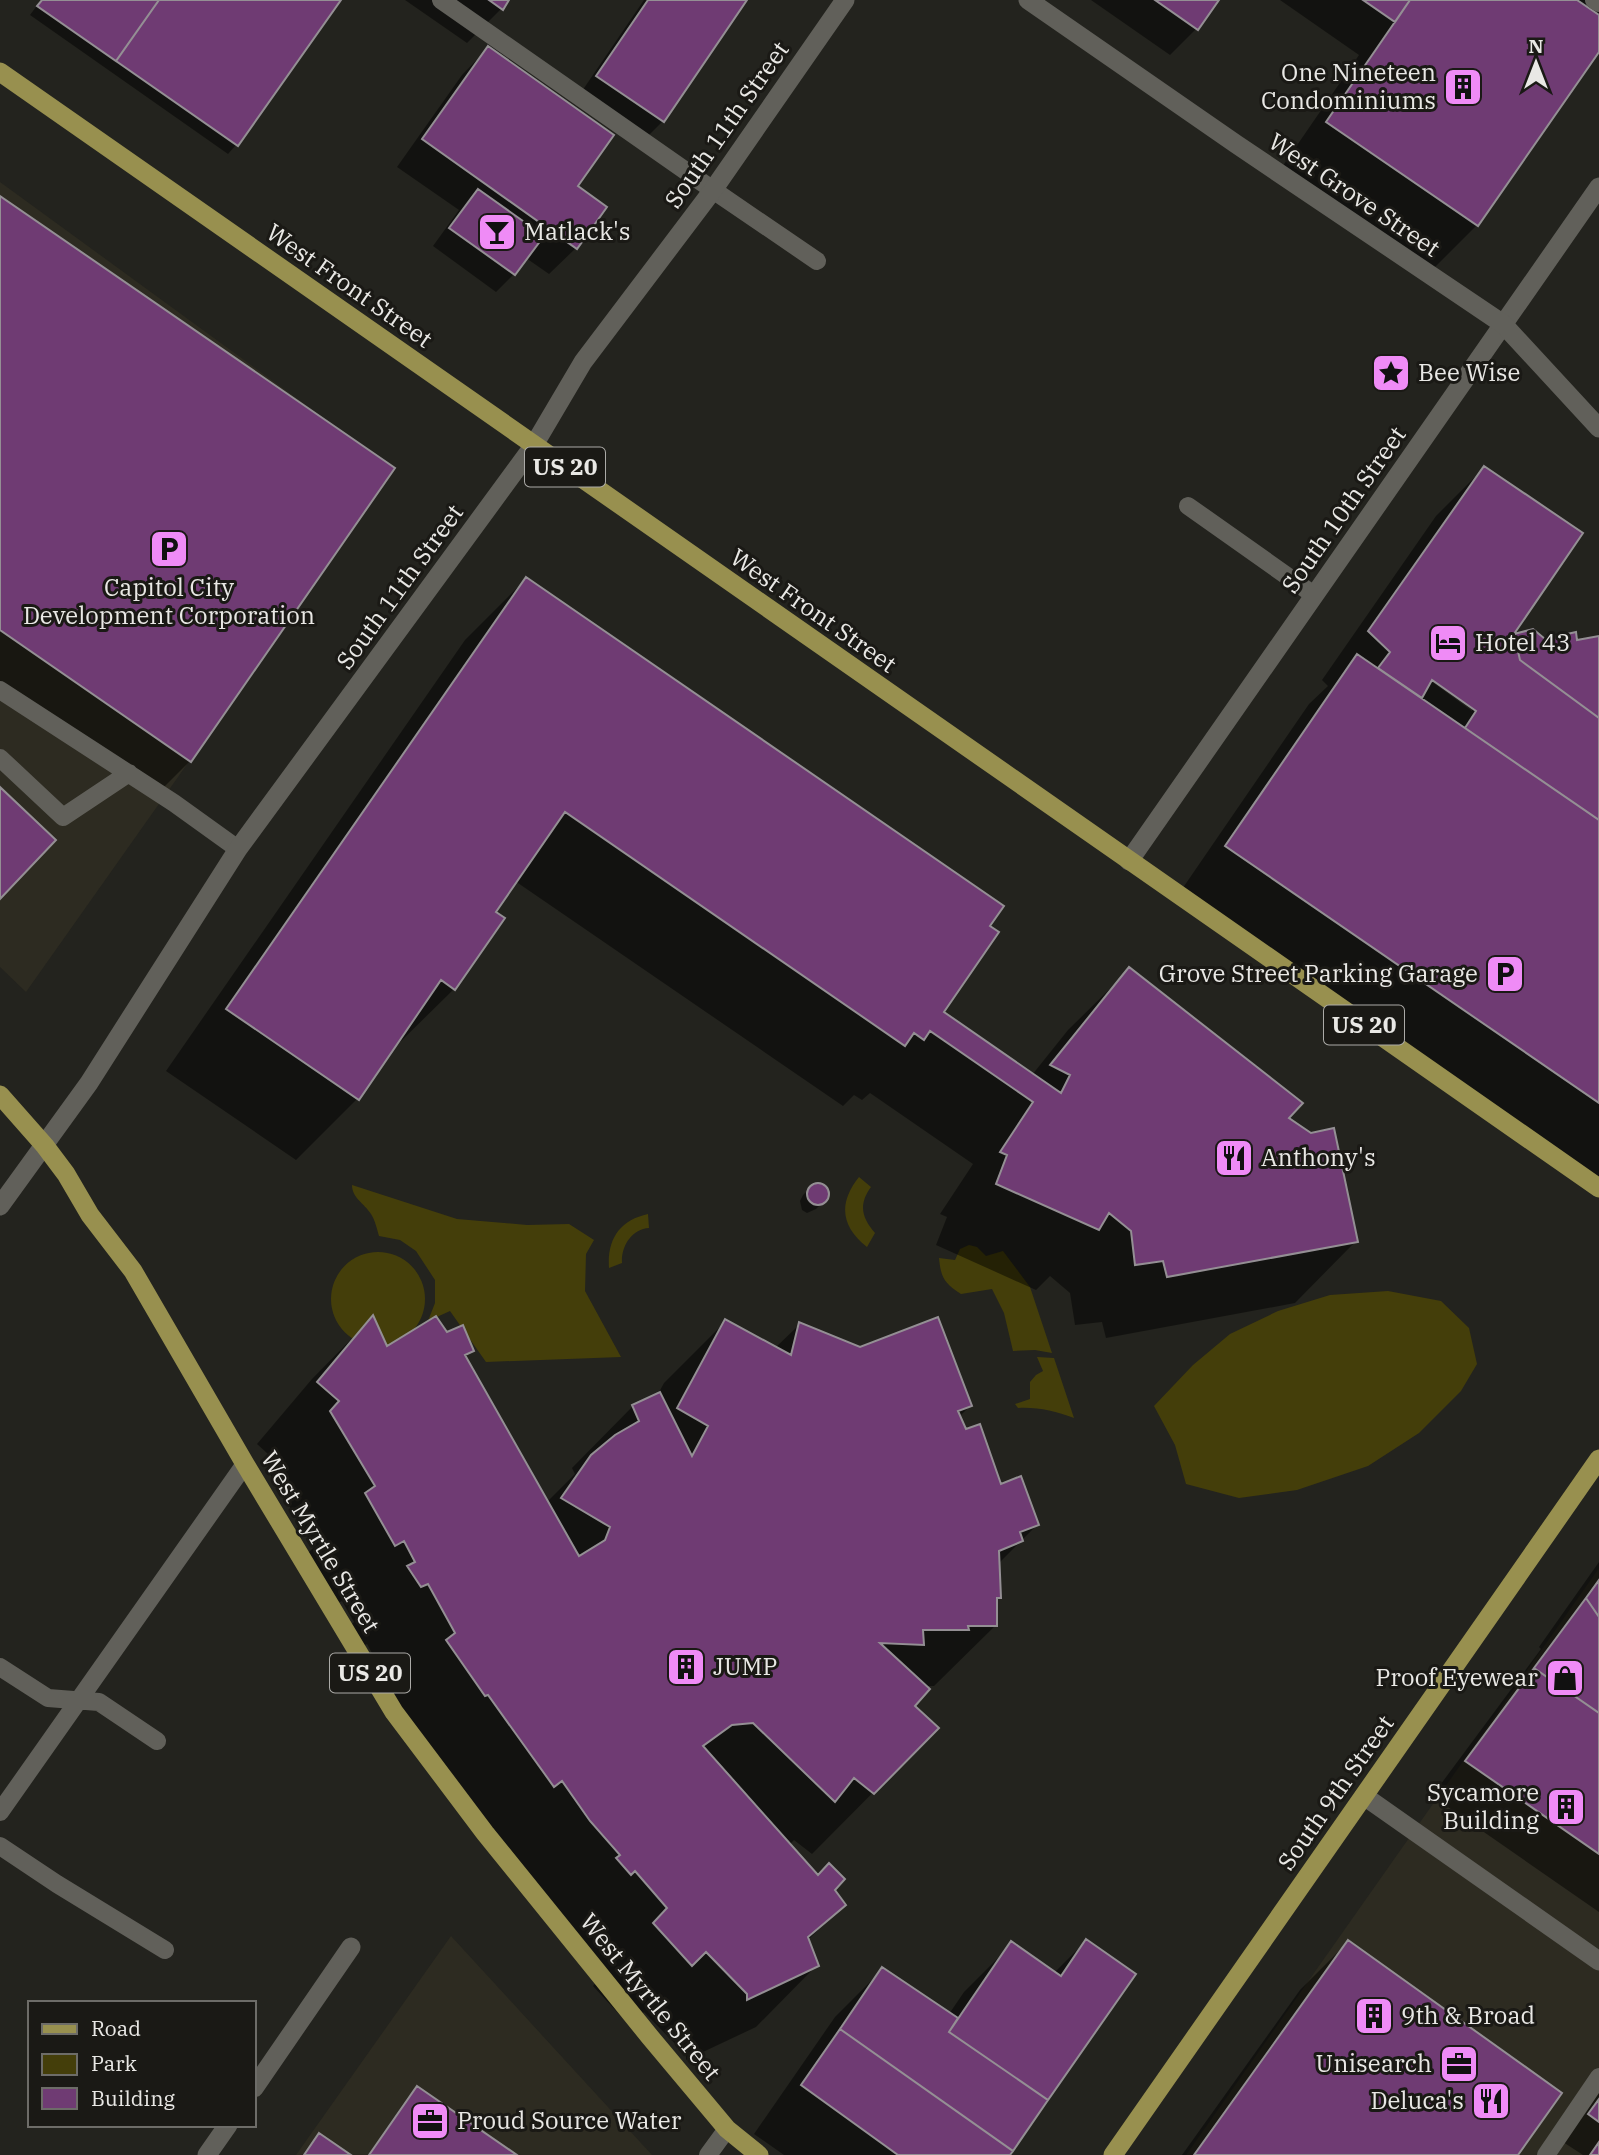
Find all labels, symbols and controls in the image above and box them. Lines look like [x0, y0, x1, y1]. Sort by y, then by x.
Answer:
north arrow [1501, 28, 1571, 98]
text: N [1528, 34, 1544, 58]
street label: South 11th Street [657, 35, 796, 214]
place label: One Nineteen Condominiums [1261, 56, 1436, 116]
building icon: One Nineteen Condominiums [1442, 66, 1484, 108]
street label: West Grove Street [1263, 125, 1447, 263]
bar icon: Matlack's [476, 211, 518, 253]
place label: Matlack's [524, 215, 630, 247]
street label: West Front Street [260, 216, 439, 354]
place icon: Bee Wise [1370, 352, 1412, 394]
place label: Bee Wise [1418, 356, 1520, 388]
street label: South 10th Street [1274, 420, 1413, 599]
road number: US 20 [525, 447, 605, 486]
street label: South 11th Street [328, 497, 470, 675]
parking icon: Capitol City Development Corporation [148, 528, 190, 570]
street label: West Front Street [724, 541, 903, 679]
place label: Capitol City Development Corporation [23, 571, 315, 631]
hotel icon: Hotel 43 [1427, 622, 1469, 664]
place label: Hotel 43 [1475, 626, 1570, 658]
parking icon: Grove Street Parking Garage [1484, 953, 1526, 995]
place label: Grove Street Parking Garage [1159, 957, 1478, 989]
road number: US 20 [1324, 1006, 1404, 1044]
restaurant icon: Anthony's [1213, 1137, 1255, 1179]
place label: Anthony's [1261, 1141, 1376, 1173]
street label: West Myrtle Street [254, 1445, 388, 1638]
building icon: JUMP [665, 1646, 707, 1688]
place label: JUMP [713, 1650, 778, 1682]
road number: US 20 [330, 1654, 410, 1692]
shop icon: Proof Eyewear [1544, 1657, 1586, 1699]
place label: Proof Eyewear [1376, 1661, 1538, 1693]
street label: South 9th Street [1270, 1709, 1401, 1876]
place label: Sycamore Building [1427, 1776, 1539, 1836]
building icon: Sycamore Building [1545, 1786, 1587, 1828]
street label: West Myrtle Street [573, 1906, 728, 2087]
building icon: 9th & Broad [1353, 1995, 1395, 2037]
place label: 9th & Broad [1401, 1999, 1535, 2031]
legend [28, 2001, 256, 2127]
text: Road [91, 2014, 141, 2042]
office icon: Unisearch [1438, 2043, 1480, 2085]
place label: Unisearch [1316, 2047, 1432, 2079]
text: Park [91, 2049, 138, 2077]
restaurant icon: Deluca's [1470, 2080, 1512, 2122]
text: Building [91, 2084, 176, 2112]
place label: Deluca's [1371, 2084, 1464, 2116]
office icon: Proud Source Water [409, 2100, 451, 2142]
place label: Proud Source Water [457, 2104, 682, 2136]

